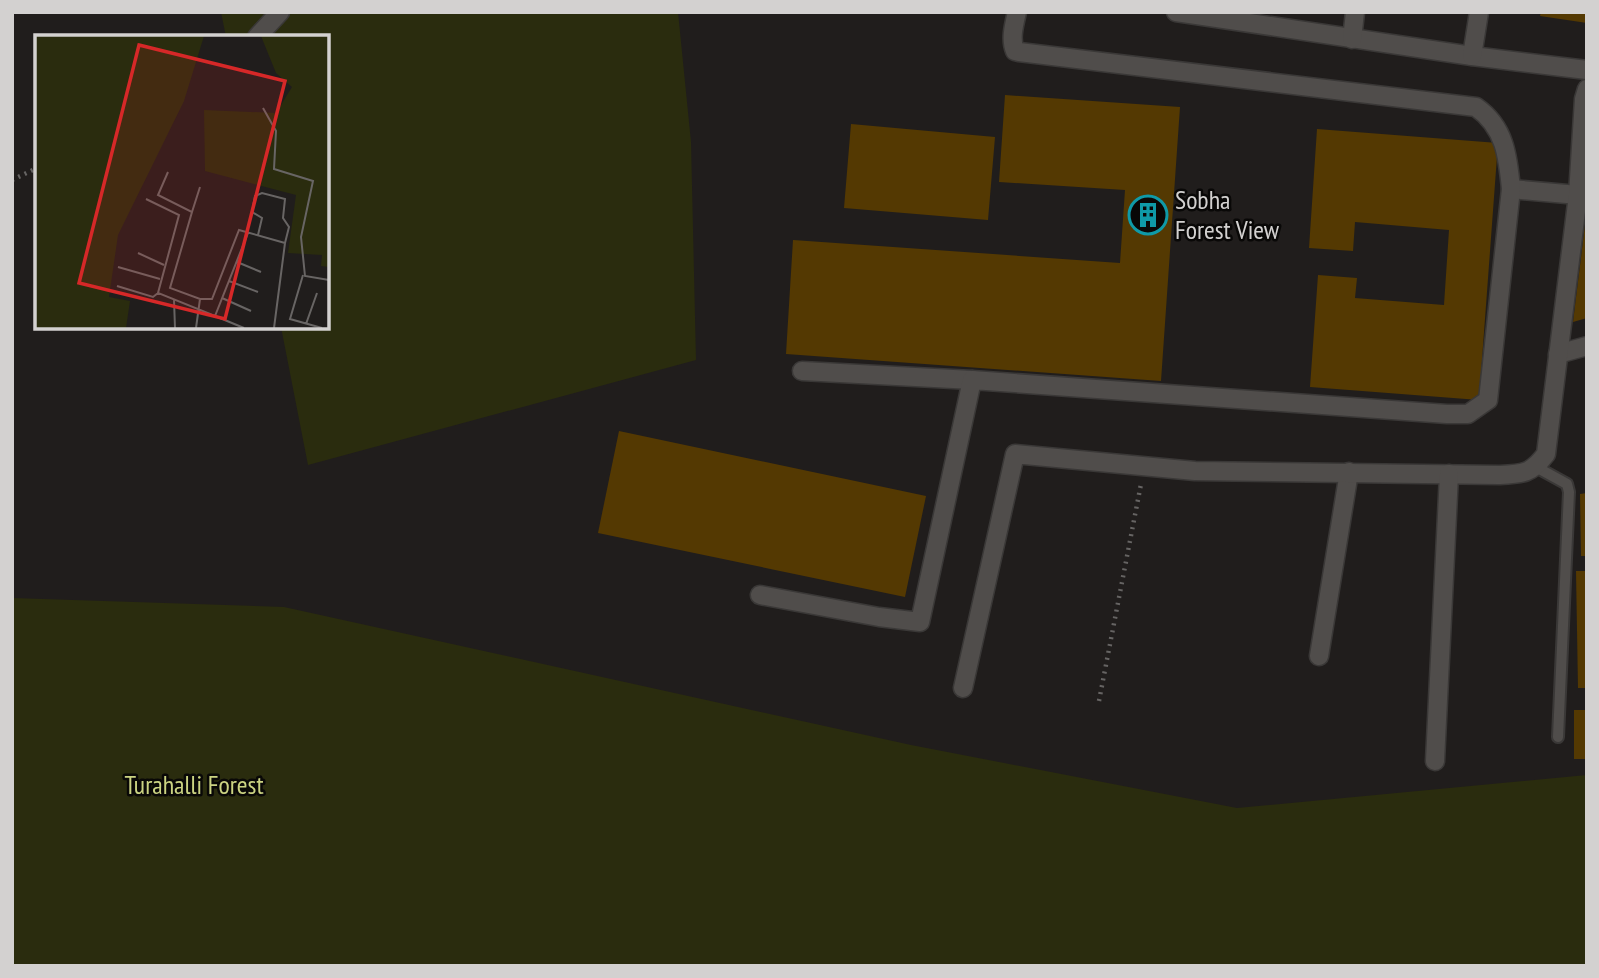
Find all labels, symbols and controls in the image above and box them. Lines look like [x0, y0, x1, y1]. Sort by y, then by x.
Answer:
inset map [35, 35, 329, 329]
place label: Sobha Forest View [1175, 183, 1280, 246]
building icon: Sobha Forest View [1127, 194, 1169, 236]
park label: Turahalli Forest [124, 768, 264, 801]

